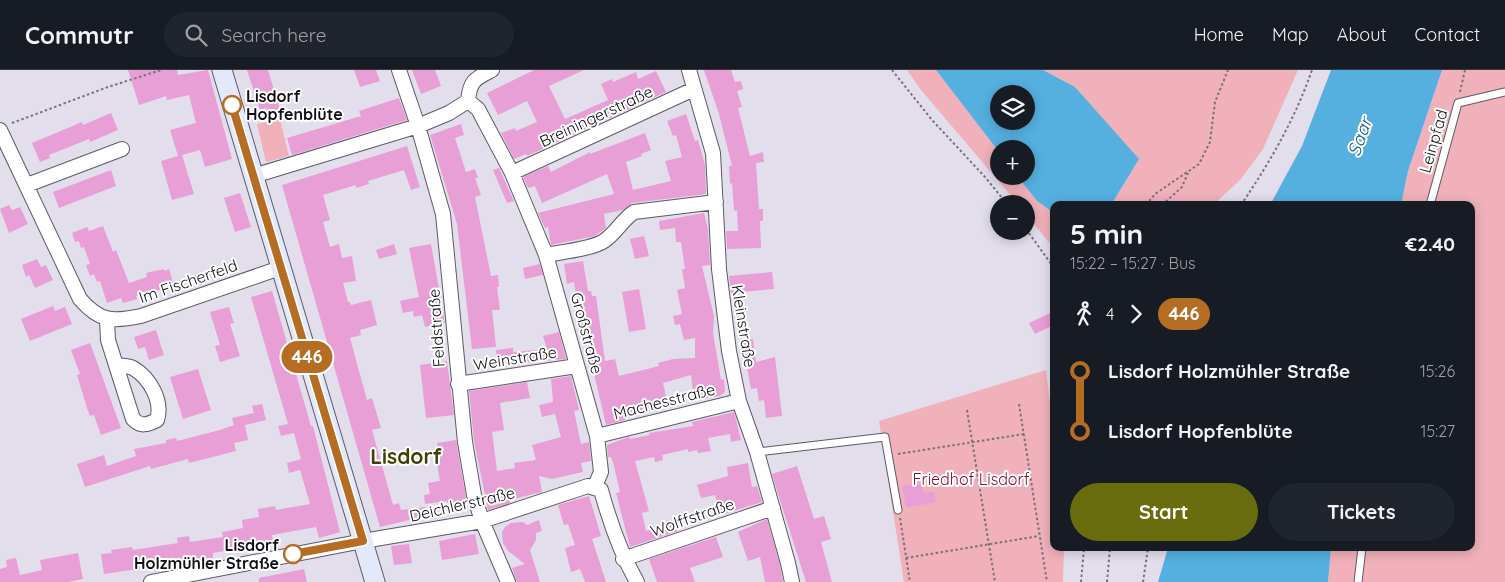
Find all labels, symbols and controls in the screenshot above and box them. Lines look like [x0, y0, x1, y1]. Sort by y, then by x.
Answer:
search box [164, 12, 514, 57]
text: Commutr [25, 20, 134, 50]
icon: search [182, 21, 210, 49]
text: Search here [222, 23, 327, 47]
text: Home [1194, 23, 1244, 46]
text: Map [1272, 23, 1309, 46]
text: About [1337, 23, 1387, 46]
text: Contact [1415, 23, 1480, 46]
street label: Breiningerstraße [536, 81, 656, 151]
map controls [990, 85, 1035, 240]
button: layers [990, 85, 1035, 130]
place label: Lisdorf Hopfenblüte [246, 86, 343, 124]
marker: Lisdorf Hopfenblüte [222, 95, 242, 115]
street label: Leinpfad [1414, 107, 1452, 175]
water label: Saar [1342, 113, 1378, 159]
button: + [990, 140, 1035, 185]
button: − [990, 195, 1035, 240]
text: 5 min [1070, 216, 1143, 251]
text: €2.40 [1405, 232, 1455, 256]
text: 15:22 – 15:27 · Bus [1070, 253, 1196, 273]
street label: Im Fischerfeld [136, 255, 240, 307]
street label: Kleinstraße [728, 283, 760, 369]
street label: Feldstraße [423, 288, 449, 368]
street label: Großstraße [567, 290, 607, 376]
icon: walk [1070, 300, 1098, 328]
icon: forward [1122, 300, 1150, 328]
text: 446 [1168, 302, 1200, 325]
text: 4 [1106, 304, 1114, 324]
line badge: 446 [278, 341, 336, 373]
street label: Weinstraße [472, 342, 558, 374]
text: 446 [291, 345, 323, 368]
text: Lisdorf Holzmühler Straße [1108, 359, 1350, 383]
text: 15:26 [1420, 361, 1455, 381]
street label: Machesstraße [611, 379, 717, 423]
text: Lisdorf Hopfenblüte [1108, 419, 1293, 443]
text: 15:27 [1421, 421, 1455, 441]
district label: Lisdorf [370, 443, 443, 469]
park label: Friedhof Lisdorf [913, 469, 1030, 489]
street label: Deichlerstraße [407, 482, 517, 526]
button: Start [1070, 483, 1258, 541]
button: Tickets [1268, 483, 1455, 541]
street label: Wolffstraße [647, 493, 737, 541]
place label: Lisdorf Holzmühler Straße [134, 535, 279, 573]
marker: Lisdorf Holzmühler Straße [283, 544, 303, 564]

